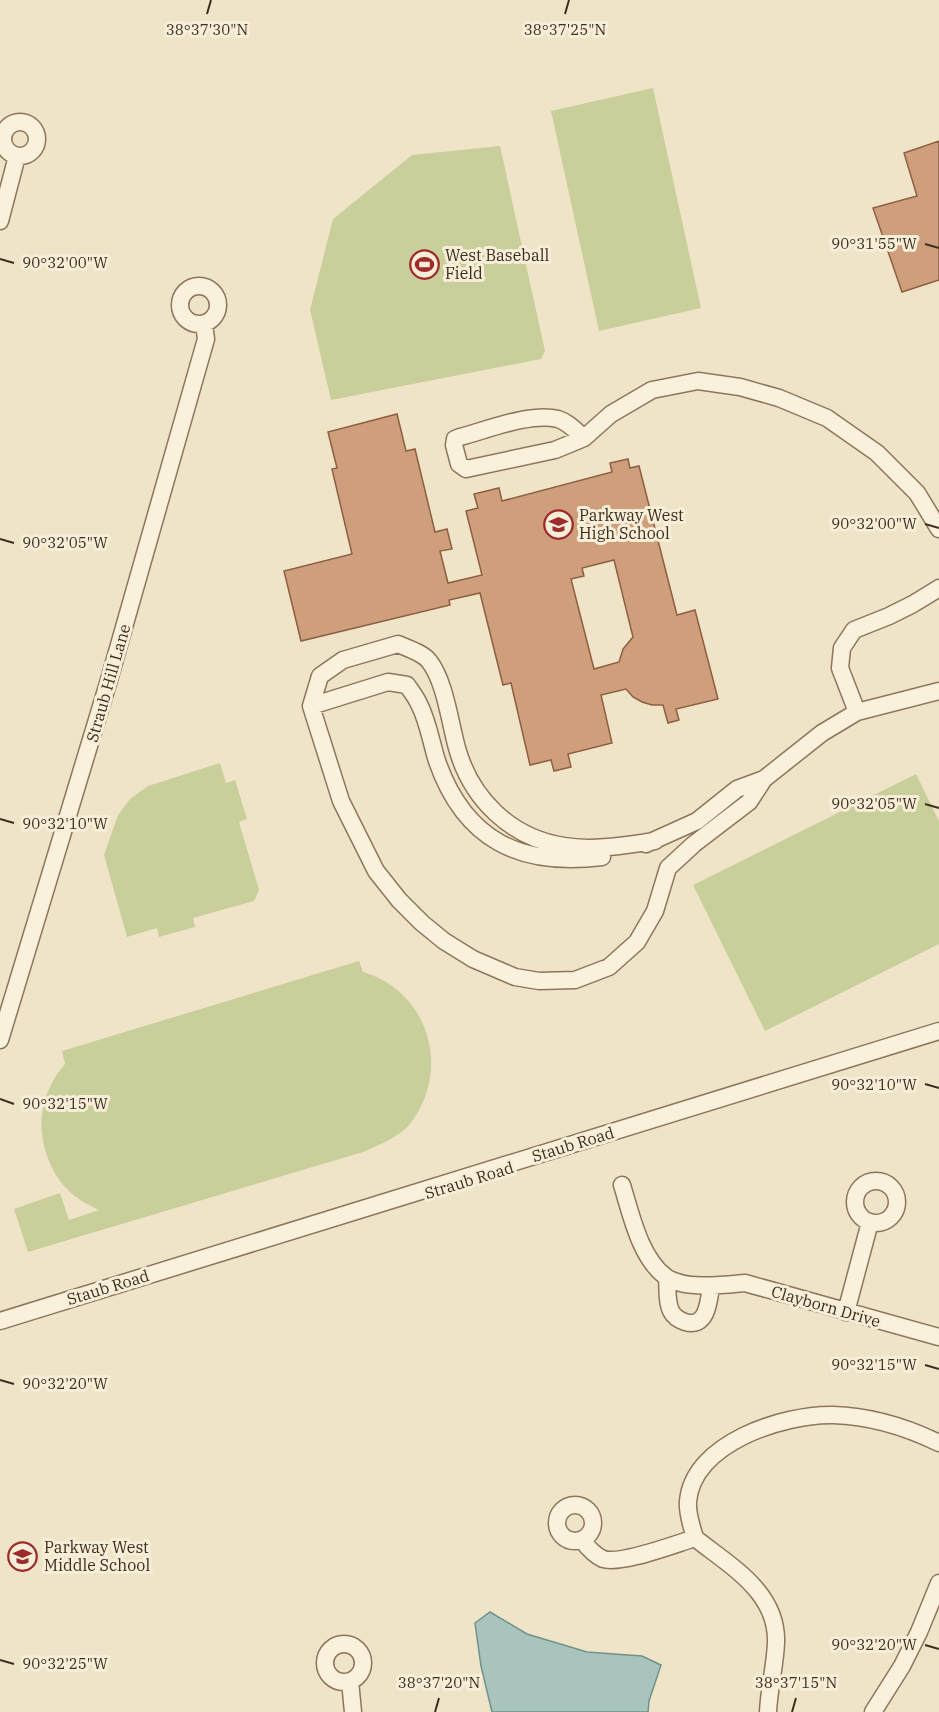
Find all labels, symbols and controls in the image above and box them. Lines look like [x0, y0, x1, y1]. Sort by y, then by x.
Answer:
text: 38°37'30"N [166, 20, 248, 39]
text: 38°37'25"N [524, 20, 606, 39]
text: 90°31'55"W [831, 234, 917, 253]
place label: West Baseball Field [445, 245, 550, 283]
sports icon: West Baseball Field [408, 248, 440, 280]
text: 90°32'00"W [22, 253, 108, 272]
place label: Parkway West High School [579, 505, 684, 543]
school or university icon: Parkway West High School [542, 508, 574, 540]
text: 90°32'00"W [831, 514, 917, 533]
text: 90°32'05"W [22, 533, 108, 552]
street label: Straub Hill Lane [82, 622, 134, 744]
text: 90°32'05"W [831, 794, 917, 813]
text: 90°32'10"W [22, 814, 108, 833]
text: 90°32'10"W [831, 1075, 917, 1094]
text: 90°32'15"W [22, 1094, 108, 1113]
street label: Staub Road [529, 1122, 617, 1166]
street label: Straub Road [422, 1157, 516, 1203]
street label: Staub Road [64, 1265, 152, 1309]
street label: Clayborn Drive [769, 1281, 883, 1331]
text: 90°32'15"W [831, 1355, 917, 1374]
text: 90°32'20"W [22, 1374, 108, 1393]
place label: Parkway West Middle School [44, 1537, 150, 1575]
school or university icon: Parkway West Middle School [7, 1540, 39, 1572]
text: 90°32'20"W [831, 1635, 917, 1654]
text: 90°32'25"W [22, 1654, 108, 1673]
text: 38°37'20"N [398, 1673, 480, 1692]
text: 38°37'15"N [755, 1673, 837, 1692]

